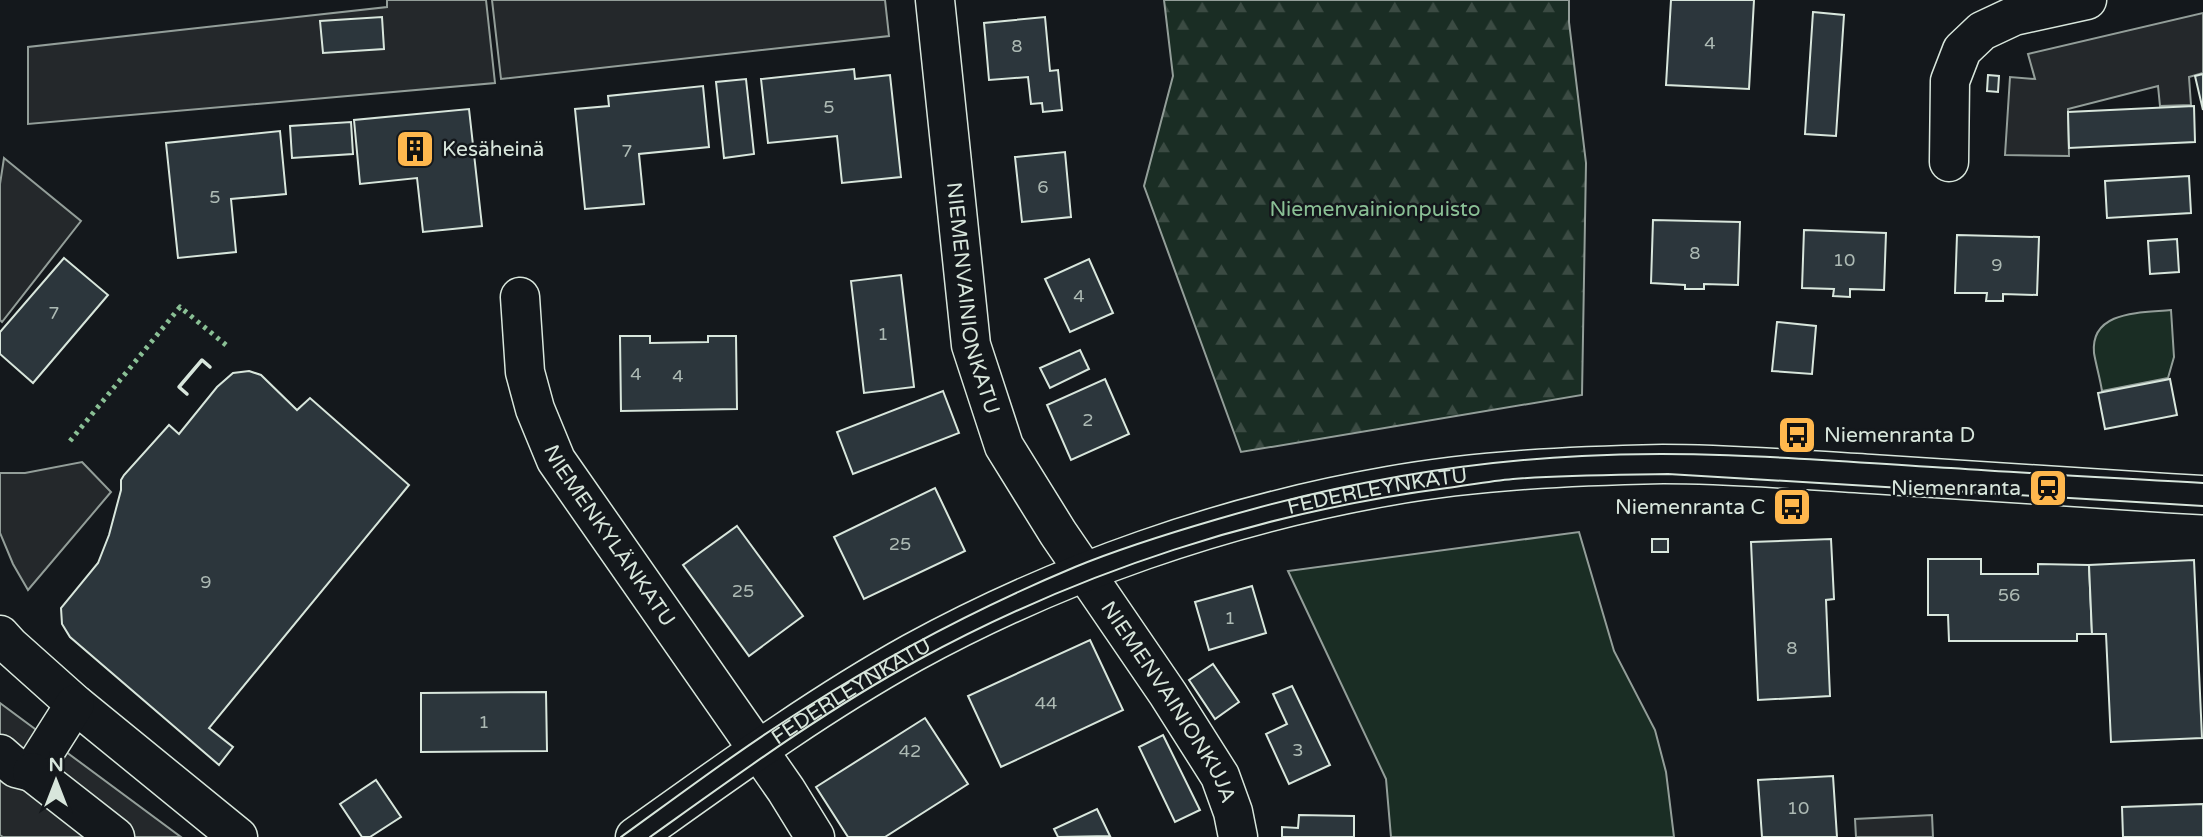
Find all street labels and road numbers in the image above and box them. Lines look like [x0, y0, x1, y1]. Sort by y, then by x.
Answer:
street label: NIEMENVAINIONKATU [942, 181, 1005, 417]
street label: NIEMENKYLÄNKATU [539, 441, 681, 631]
street label: FEDERLEYNKATU [1285, 462, 1469, 520]
street label: NIEMENVAINIONKUJA [1096, 596, 1241, 806]
street label: FEDERLEYNKATU [767, 633, 935, 750]

